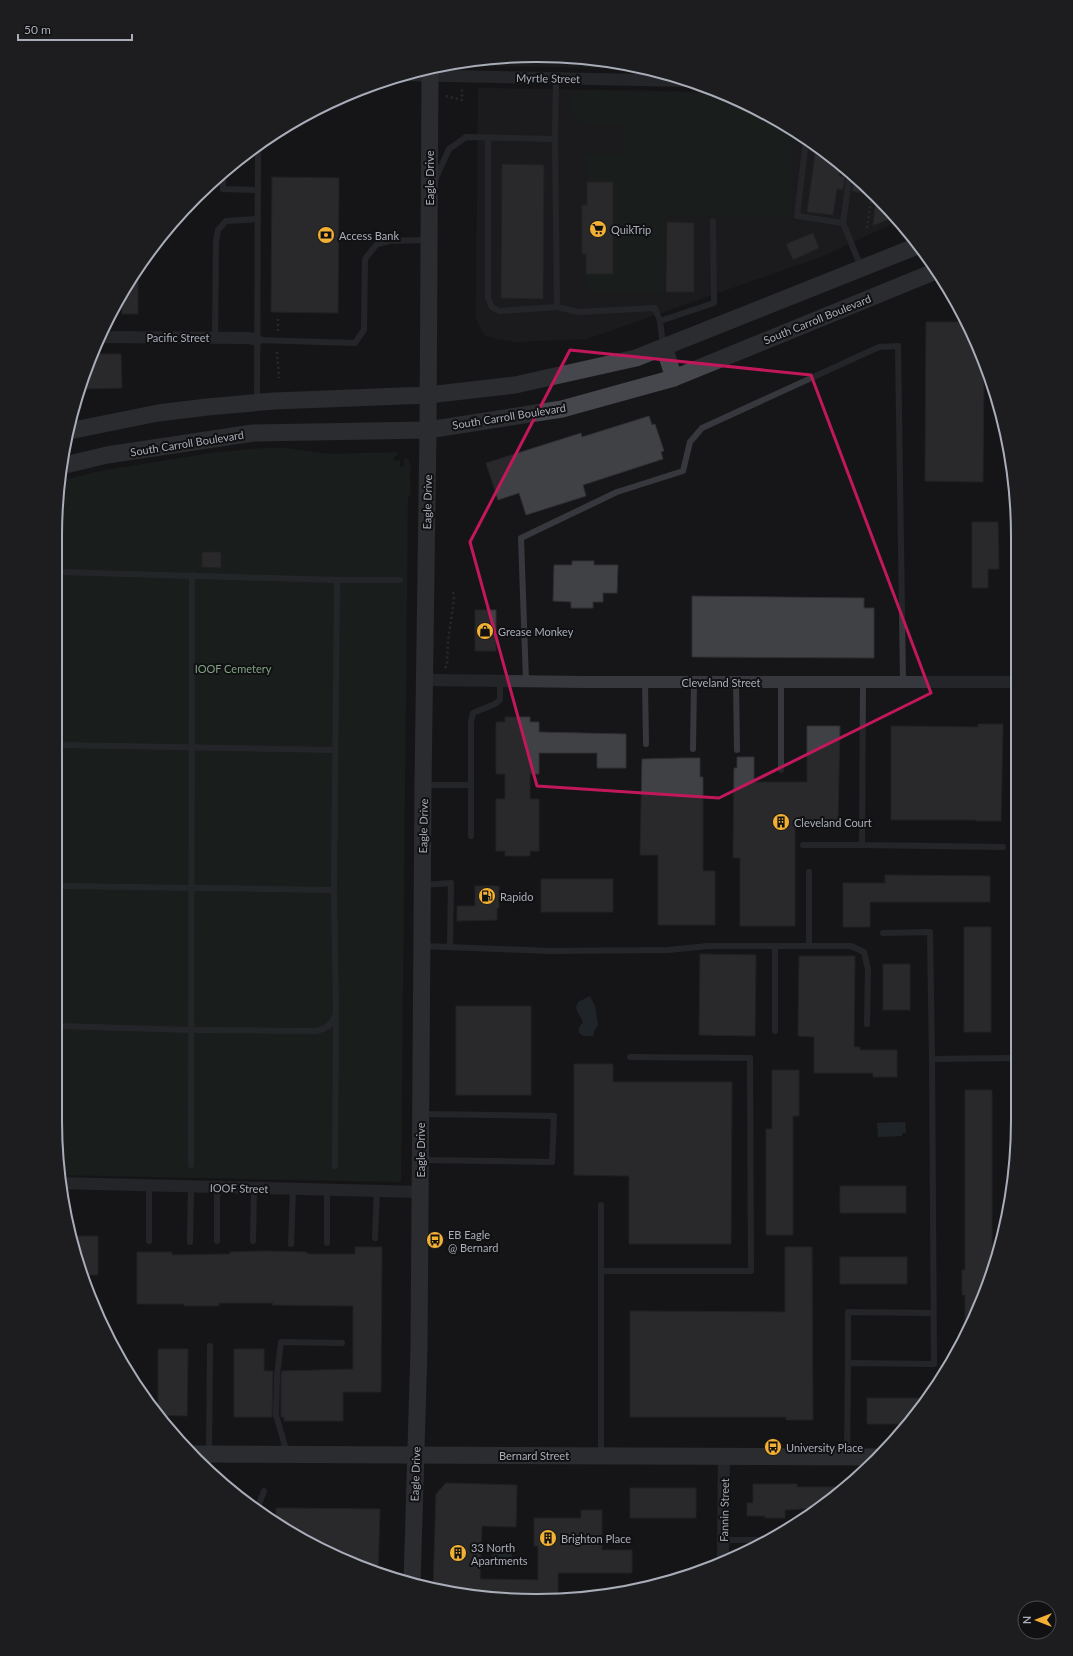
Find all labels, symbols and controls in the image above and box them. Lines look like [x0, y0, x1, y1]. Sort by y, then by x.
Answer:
scale bar [18, 16, 132, 42]
text: 50 m [24, 22, 51, 37]
street label: Myrtle Street [516, 71, 580, 85]
street label: Eagle Drive [423, 150, 436, 205]
supermarket icon: QuikTrip [588, 219, 608, 239]
place label: QuikTrip [611, 223, 651, 236]
bank icon: Access Bank [316, 225, 336, 245]
place label: Access Bank [339, 229, 399, 242]
street label: South Carroll Boulevard [761, 291, 873, 347]
street label: Pacific Street [146, 331, 210, 344]
street label: South Carroll Boulevard [451, 401, 567, 431]
street label: South Carroll Boulevard [129, 428, 245, 458]
street label: Eagle Drive [420, 474, 434, 530]
shop icon: Grease Monkey [475, 621, 495, 641]
place label: Grease Monkey [498, 625, 574, 638]
park label: IOOF Cemetery [195, 662, 272, 675]
street label: Cleveland Street [681, 676, 761, 689]
street label: Eagle Drive [416, 798, 430, 854]
building icon: Cleveland Court [771, 812, 791, 832]
place label: Cleveland Court [794, 816, 872, 829]
fuel station icon: Rapido [477, 886, 497, 906]
place label: Rapido [500, 890, 533, 903]
street label: Eagle Drive [414, 1122, 427, 1177]
street label: IOOF Street [210, 1181, 268, 1195]
place label: EB Eagle @ Bernard [448, 1228, 498, 1254]
bus stop icon: EB Eagle @ Bernard [425, 1230, 445, 1250]
bus stop icon: University Place [763, 1437, 783, 1457]
place label: University Place [786, 1441, 863, 1454]
street label: Eagle Drive [408, 1446, 422, 1502]
street label: Bernard Street [499, 1449, 569, 1462]
street label: Fannin Street [717, 1478, 731, 1542]
building icon: Brighton Place [538, 1528, 558, 1548]
place label: Brighton Place [561, 1532, 631, 1545]
place label: 33 North Apartments [471, 1541, 528, 1567]
building icon: 33 North Apartments [448, 1543, 468, 1563]
north arrow [1017, 1600, 1057, 1640]
text: N [1020, 1616, 1033, 1624]

